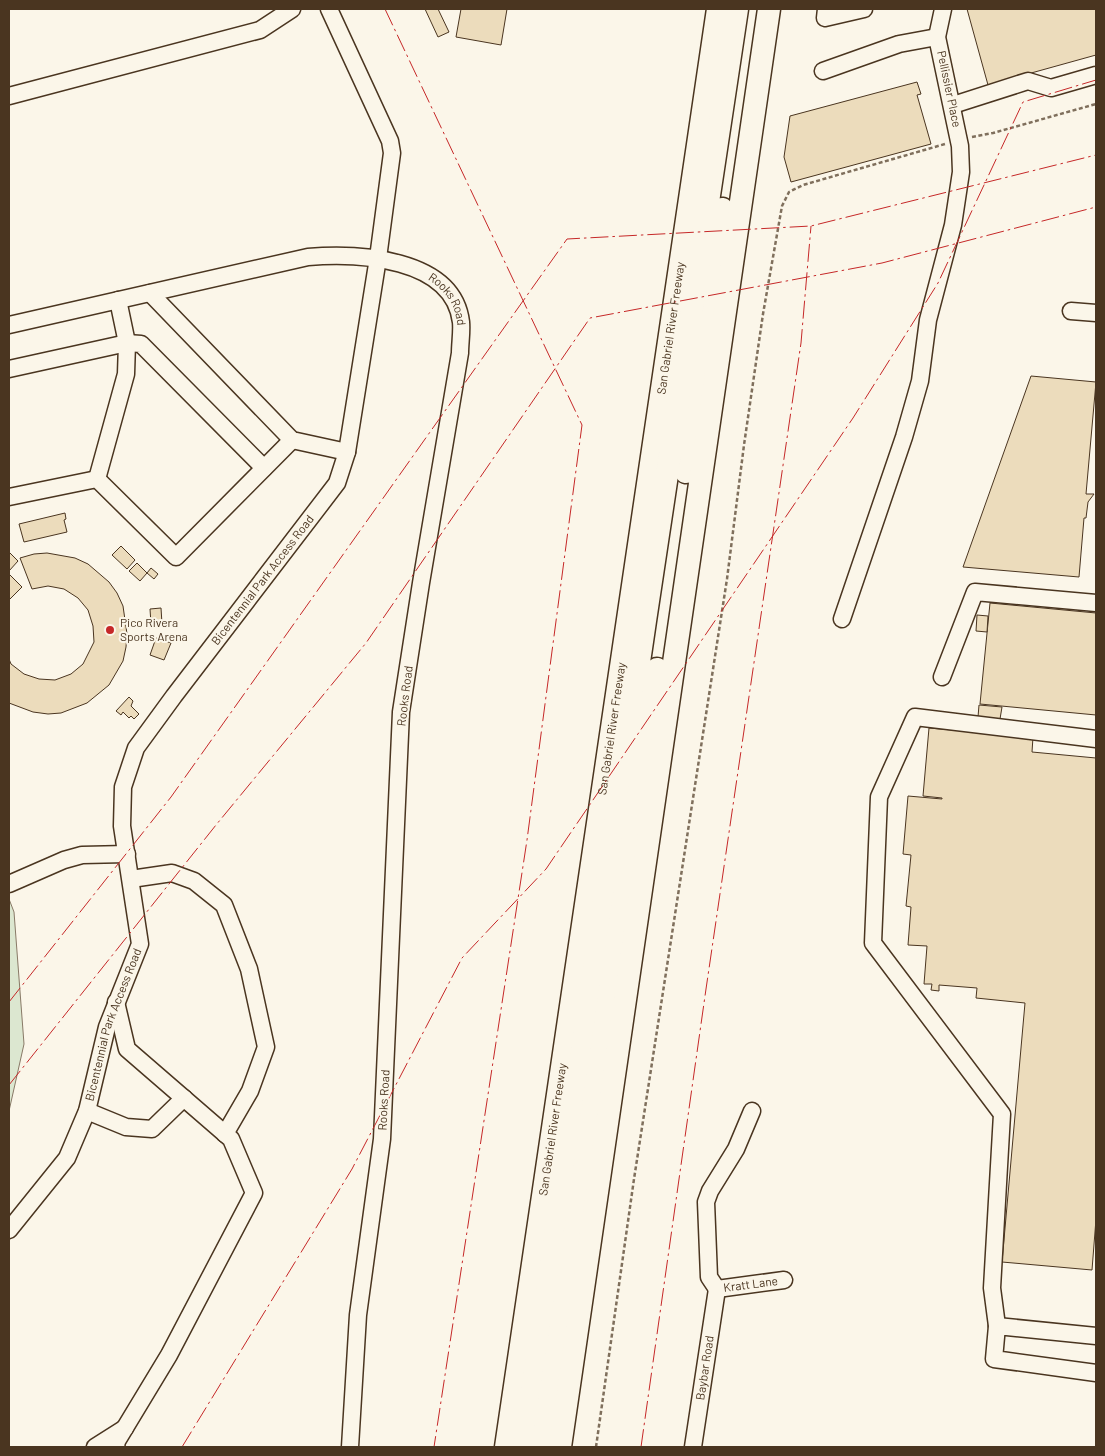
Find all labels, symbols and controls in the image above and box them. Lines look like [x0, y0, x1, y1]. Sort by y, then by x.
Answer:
street label: Pellissier Place [935, 49, 965, 128]
street label: San Gabriel River Freeway [653, 260, 687, 395]
street label: Rooks Road [426, 269, 469, 326]
street label: Bicentennial Park Access Road [208, 512, 316, 647]
place label: Pico Rivera Sports Arena [120, 615, 188, 643]
marker: Pico Rivera Sports Arena [104, 624, 116, 636]
street label: San Gabriel River Freeway [594, 661, 628, 796]
street label: Rooks Road [393, 665, 415, 727]
street label: Bicentennial Park Access Road [82, 946, 144, 1102]
street label: San Gabriel River Freeway [535, 1062, 569, 1197]
street label: Rooks Road [374, 1069, 392, 1131]
street label: Kratt Lane [723, 1273, 779, 1294]
street label: Baybar Road [692, 1335, 716, 1401]

